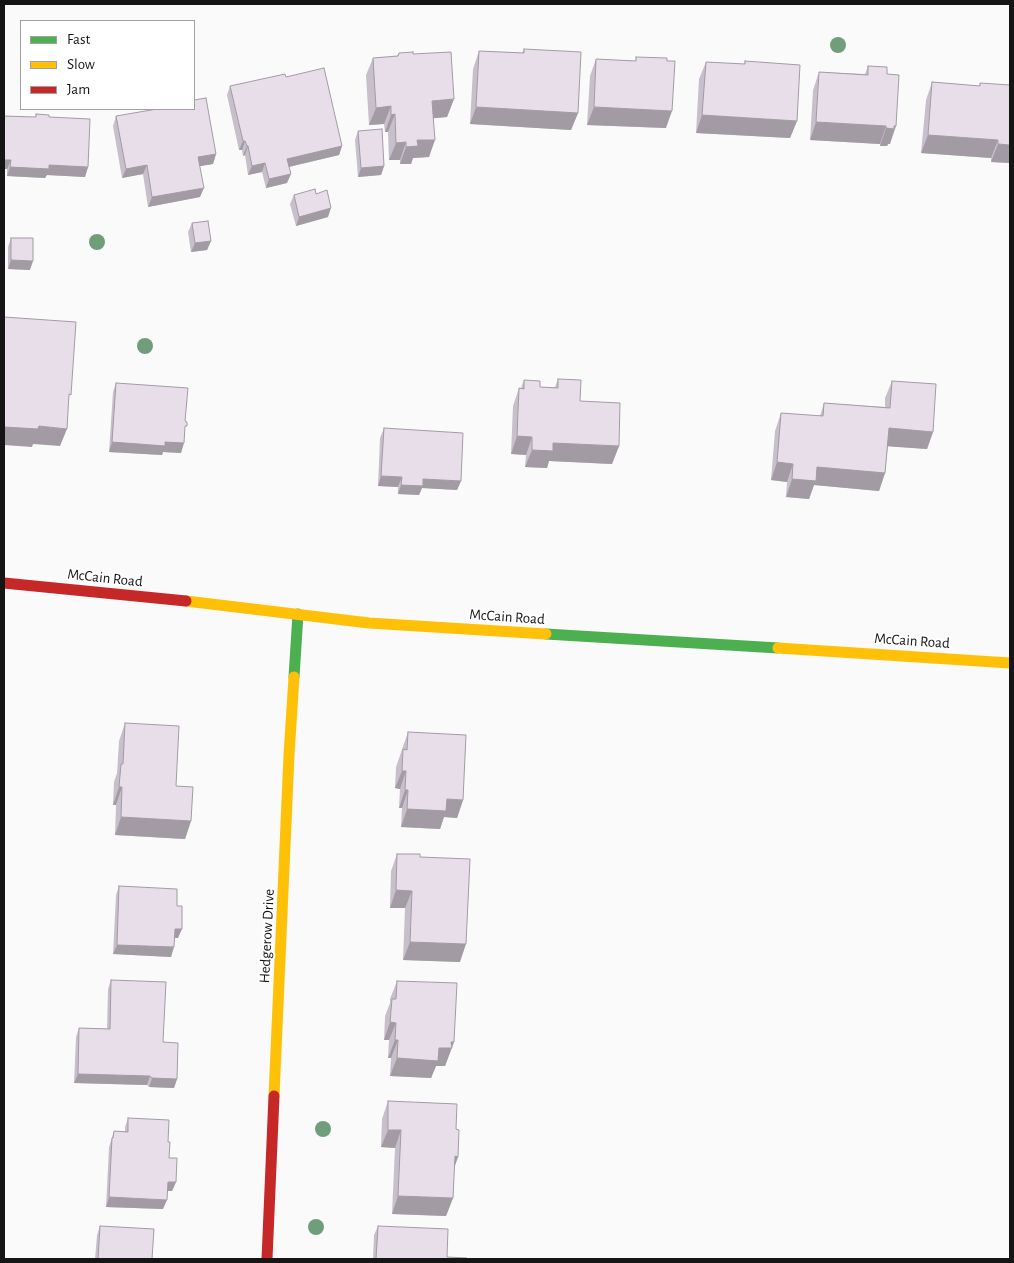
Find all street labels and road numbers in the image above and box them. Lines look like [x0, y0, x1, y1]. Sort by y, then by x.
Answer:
street label: McCain Road [66, 565, 144, 591]
street label: McCain Road [469, 605, 545, 629]
street label: McCain Road [874, 629, 950, 653]
street label: Hedgerow Drive [256, 888, 278, 984]

